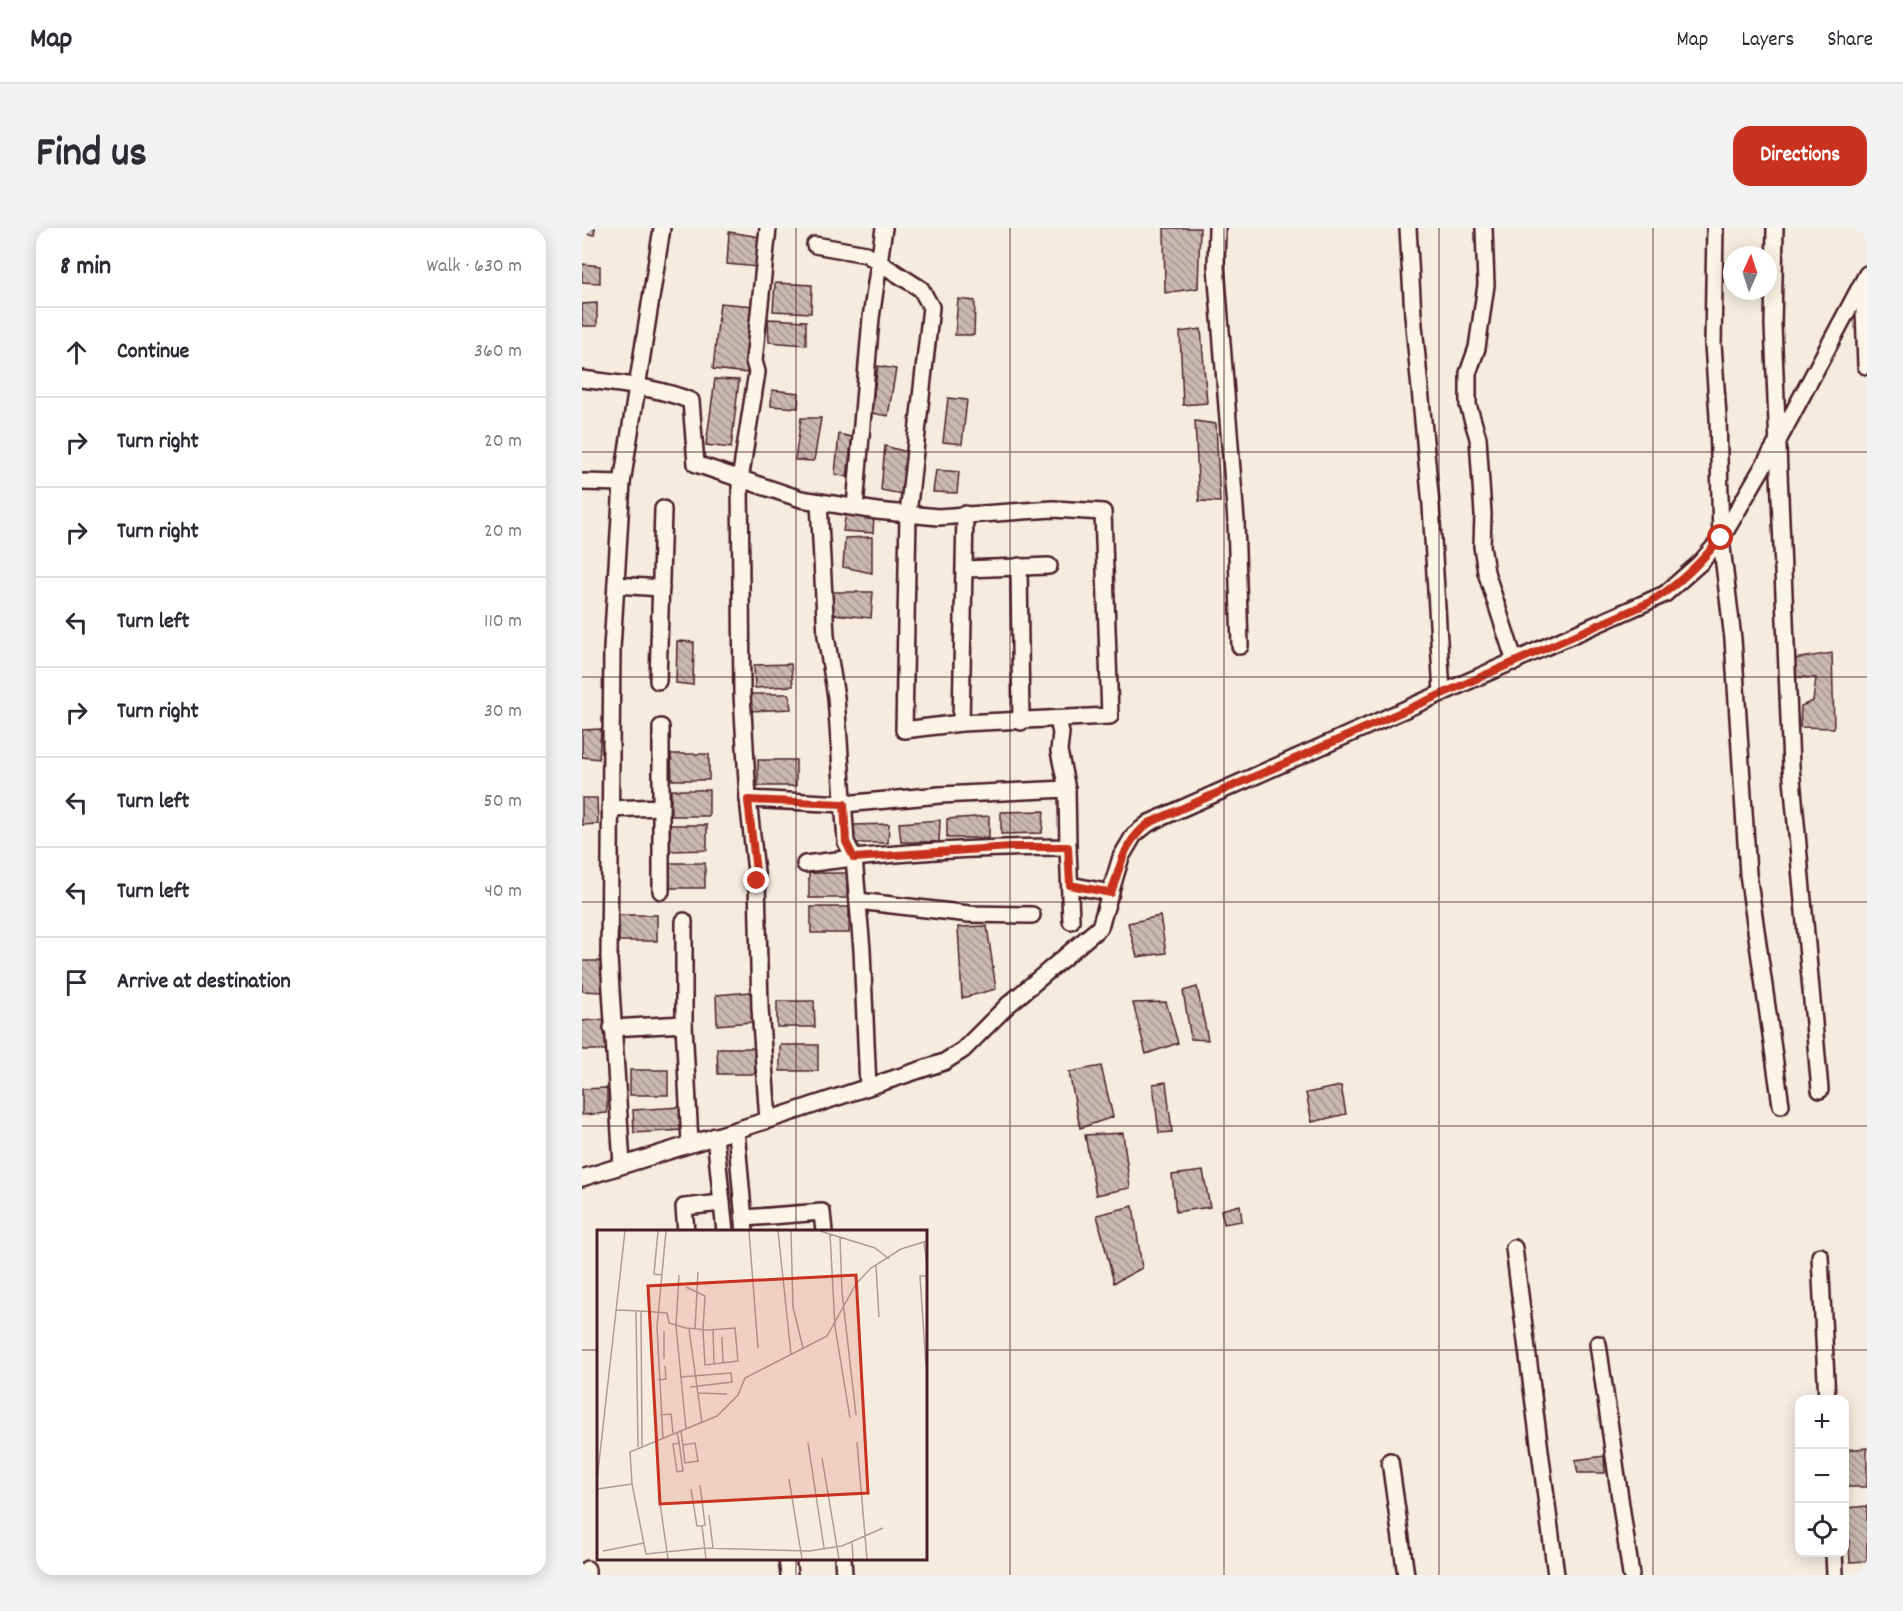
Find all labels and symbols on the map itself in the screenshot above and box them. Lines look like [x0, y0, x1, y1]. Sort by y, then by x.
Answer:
north arrow [1723, 246, 1777, 300]
route start [1707, 524, 1733, 550]
route end [743, 867, 769, 893]
inset map [597, 1230, 927, 1560]

